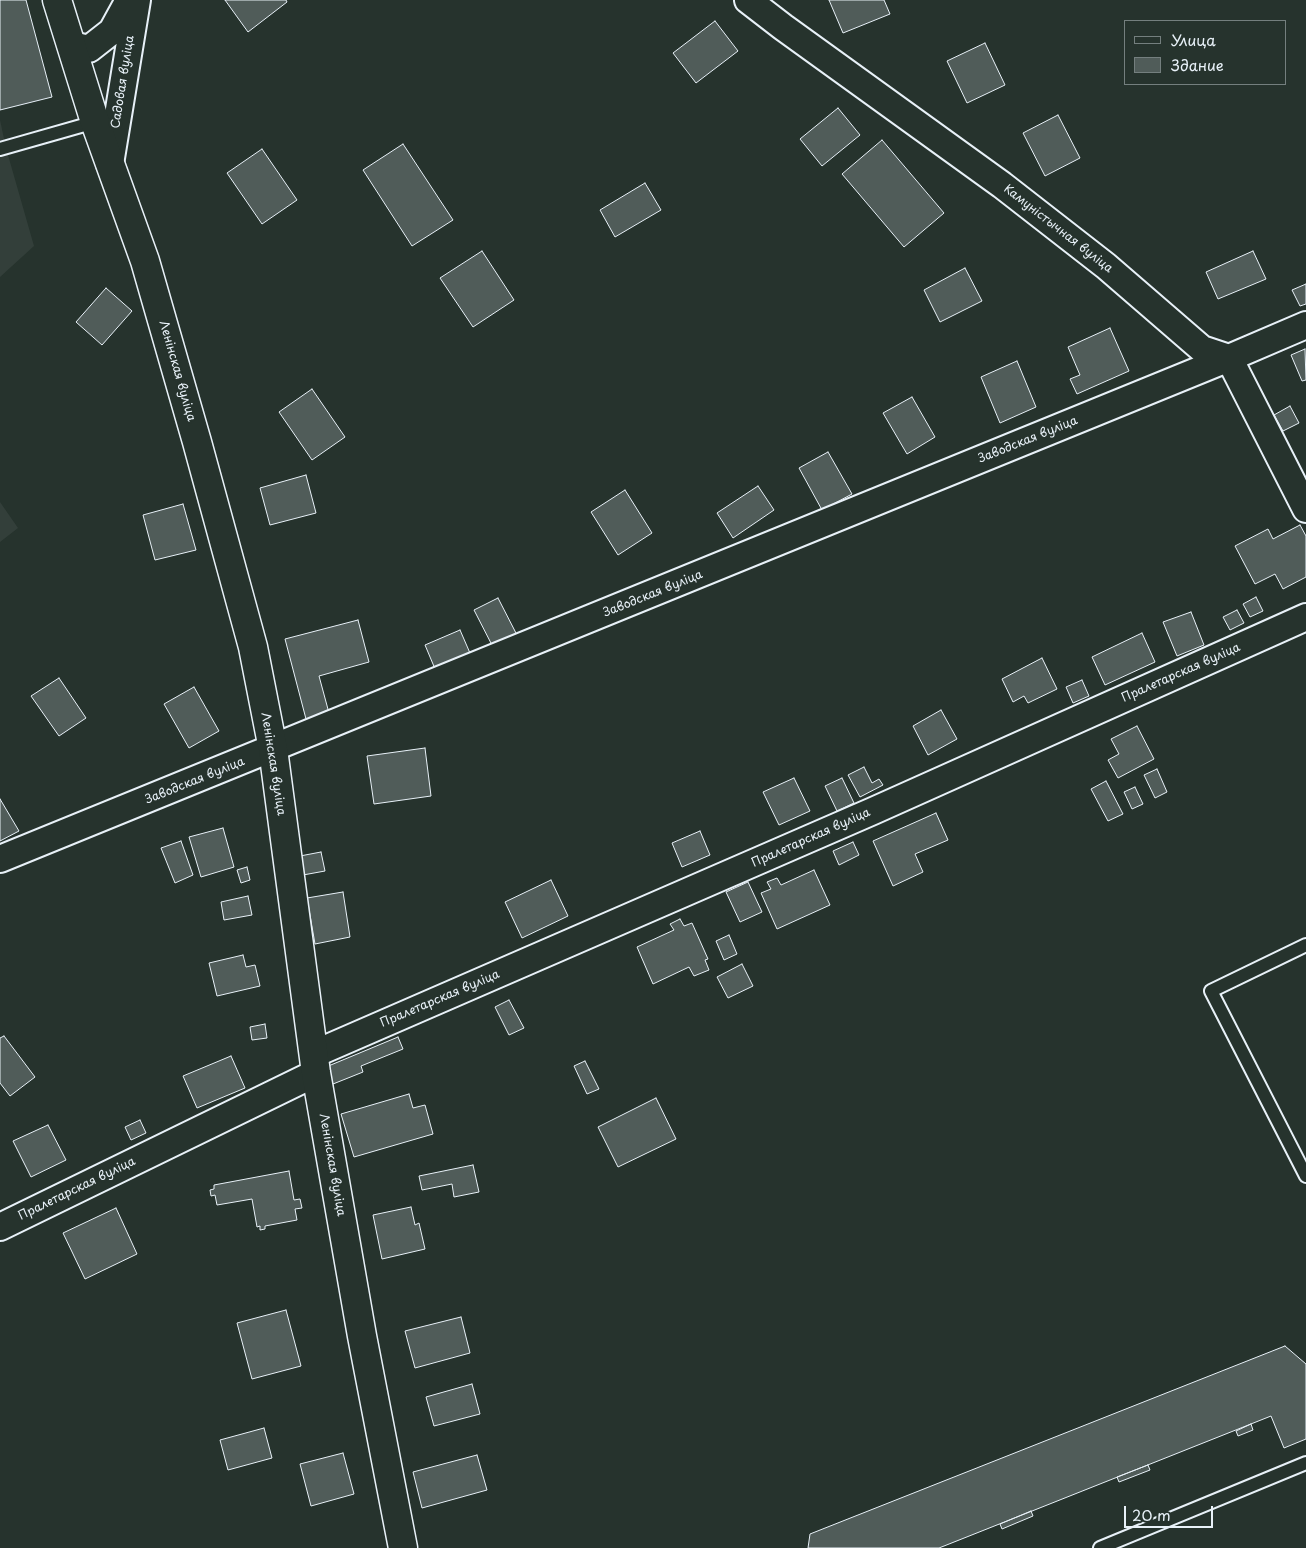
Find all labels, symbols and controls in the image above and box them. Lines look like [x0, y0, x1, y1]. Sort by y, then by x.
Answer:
legend [1124, 20, 1286, 85]
text: Улица [1171, 28, 1216, 51]
street label: Садовая вуліца [109, 34, 137, 130]
text: Здание [1171, 53, 1224, 76]
street label: Камуністычная вуліца [1001, 182, 1115, 276]
street label: Ленінская вуліца [156, 319, 198, 423]
street label: Заводская вуліца [976, 414, 1080, 466]
street label: Заводская вуліца [601, 568, 705, 620]
street label: Пралетарская вуліца [1119, 640, 1243, 706]
street label: Ленінская вуліца [258, 711, 288, 817]
street label: Заводская вуліца [143, 755, 247, 807]
street label: Пралетарская вуліца [749, 805, 873, 871]
street label: Пралетарская вуліца [378, 967, 502, 1031]
street label: Ленінская вуліца [316, 1112, 348, 1218]
street label: Пралетарская вуліца [16, 1154, 138, 1224]
scale bar [1126, 1496, 1215, 1528]
text: 20 m [1132, 1503, 1171, 1526]

